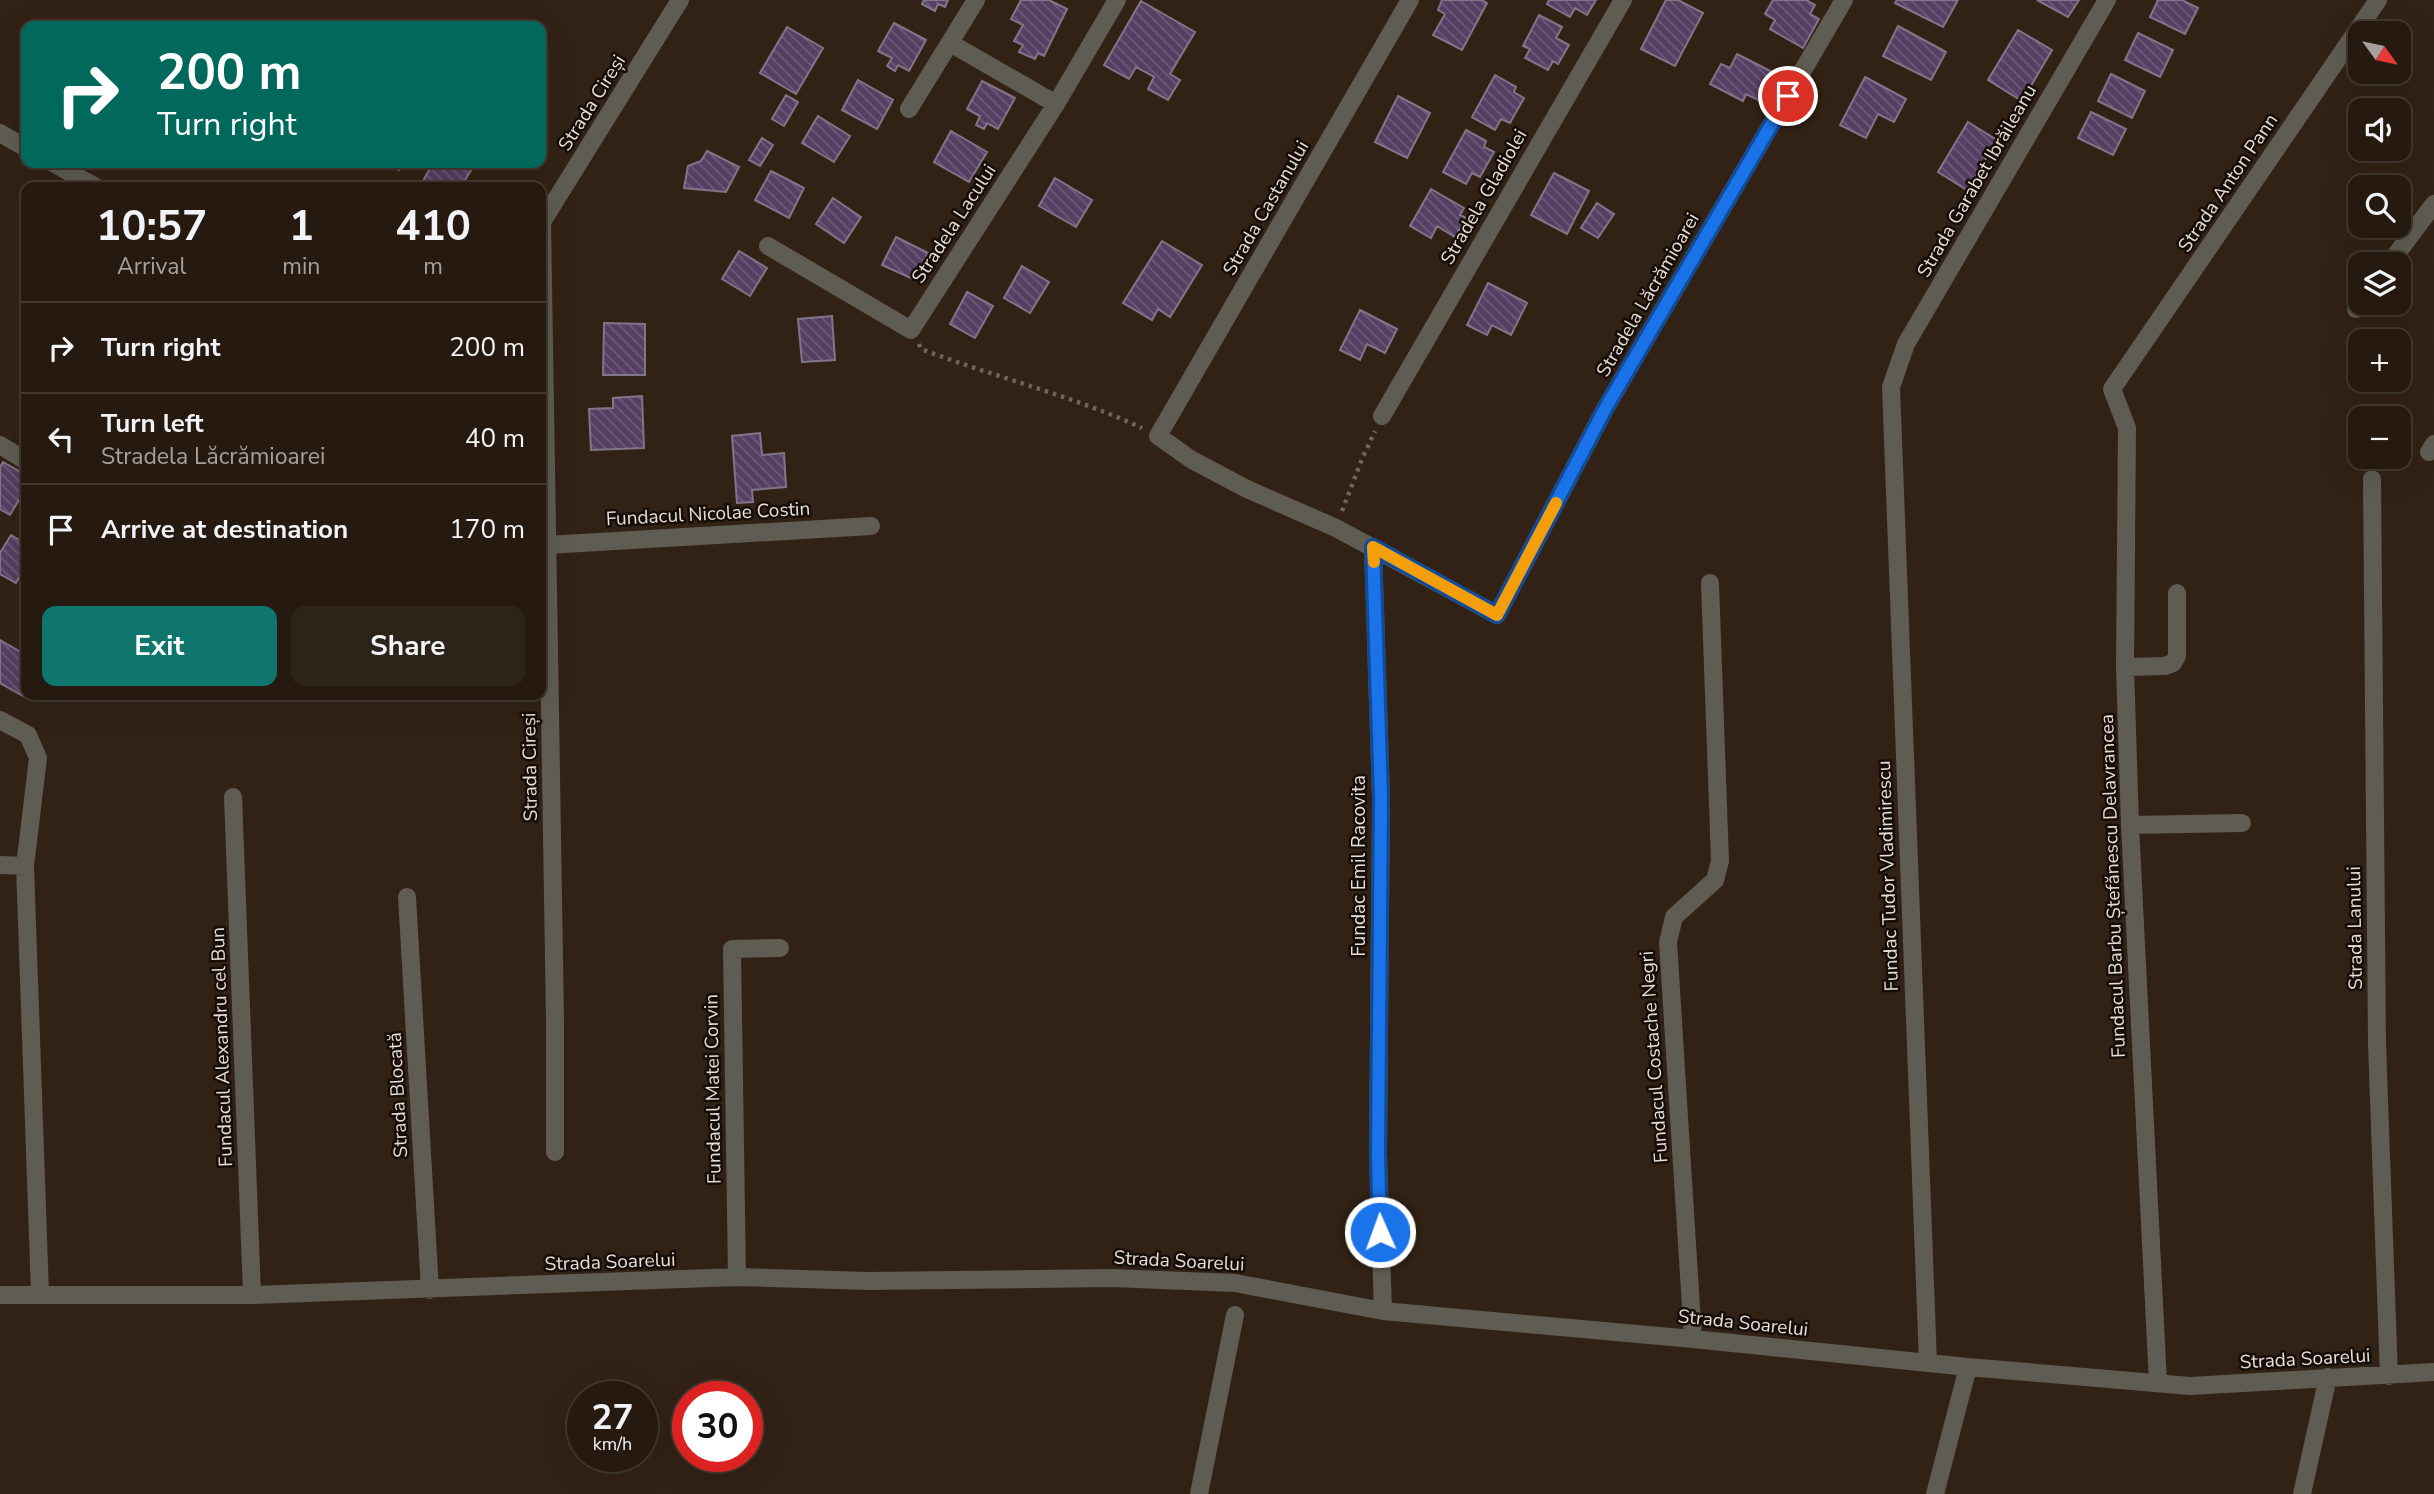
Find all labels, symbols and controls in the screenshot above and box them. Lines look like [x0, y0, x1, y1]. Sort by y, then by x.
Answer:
north arrow [2348, 21, 2412, 84]
map controls [2348, 21, 2411, 469]
text: 200 m [157, 39, 301, 106]
icon: right [42, 49, 133, 140]
street label: Strada Cireși [552, 50, 632, 156]
pin [1758, 66, 1818, 126]
icon: arrive [1769, 77, 1807, 115]
street label: Strada Garabet Ibrăileanu [1911, 80, 2043, 282]
button: sound [2348, 98, 2411, 161]
text: Turn right [157, 103, 297, 146]
street label: Strada Anton Pann [2172, 109, 2284, 257]
street label: Stradela Gladiolei [1435, 124, 1533, 270]
street label: Strada Castanului [1217, 136, 1315, 280]
street label: Stradela Lacului [906, 159, 1002, 289]
button: search [2348, 175, 2411, 238]
text: 10:57 [96, 198, 207, 255]
text: 1 [289, 198, 314, 255]
text: 410 [395, 198, 471, 255]
street label: Stradela Lăcrămioarei [1590, 208, 1706, 382]
text: Arrival [117, 251, 186, 282]
text: min [282, 251, 320, 282]
text: m [423, 251, 443, 282]
button: layers [2348, 252, 2411, 315]
icon: right [42, 329, 80, 367]
button: + [2348, 329, 2411, 392]
text: Turn right [101, 330, 220, 365]
text: 200 m [449, 330, 525, 365]
text: Turn left [101, 406, 204, 441]
button: − [2348, 406, 2411, 469]
icon: left [42, 420, 80, 458]
text: 40 m [465, 421, 525, 456]
text: Stradela Lăcrămioarei [101, 441, 325, 472]
street label: Fundacul Nicolae Costin [605, 496, 811, 532]
icon: arrive [42, 511, 80, 549]
text: Arrive at destination [101, 512, 348, 547]
text: 170 m [449, 512, 525, 547]
button: Exit [42, 606, 277, 686]
button: Share [291, 606, 525, 686]
street label: Strada Cireși [516, 712, 544, 822]
street label: Fundacul Barbu Ștefănescu Delavrancea [2094, 714, 2132, 1058]
street label: Fundac Tudor Vladimirescu [1871, 760, 1905, 992]
street label: Fundac Emil Racovita [1346, 775, 1372, 957]
street label: Strada Lanului [2341, 866, 2369, 990]
street label: Fundacul Alexandru cel Bun [205, 927, 239, 1167]
street label: Fundacul Costache Negri [1634, 950, 1674, 1164]
street label: Fundacul Matei Corvin [698, 994, 728, 1184]
street label: Strada Blocată [382, 1032, 414, 1158]
position arrow [1343, 1195, 1417, 1269]
street label: Strada Soarelui [1113, 1245, 1245, 1277]
street label: Strada Soarelui [544, 1247, 676, 1277]
street label: Strada Soarelui [1677, 1303, 1809, 1343]
street label: Strada Soarelui [2239, 1343, 2371, 1375]
speed limit sign: 30 [672, 1381, 763, 1472]
text: 27 [591, 1394, 634, 1441]
text: km/h [593, 1432, 632, 1456]

